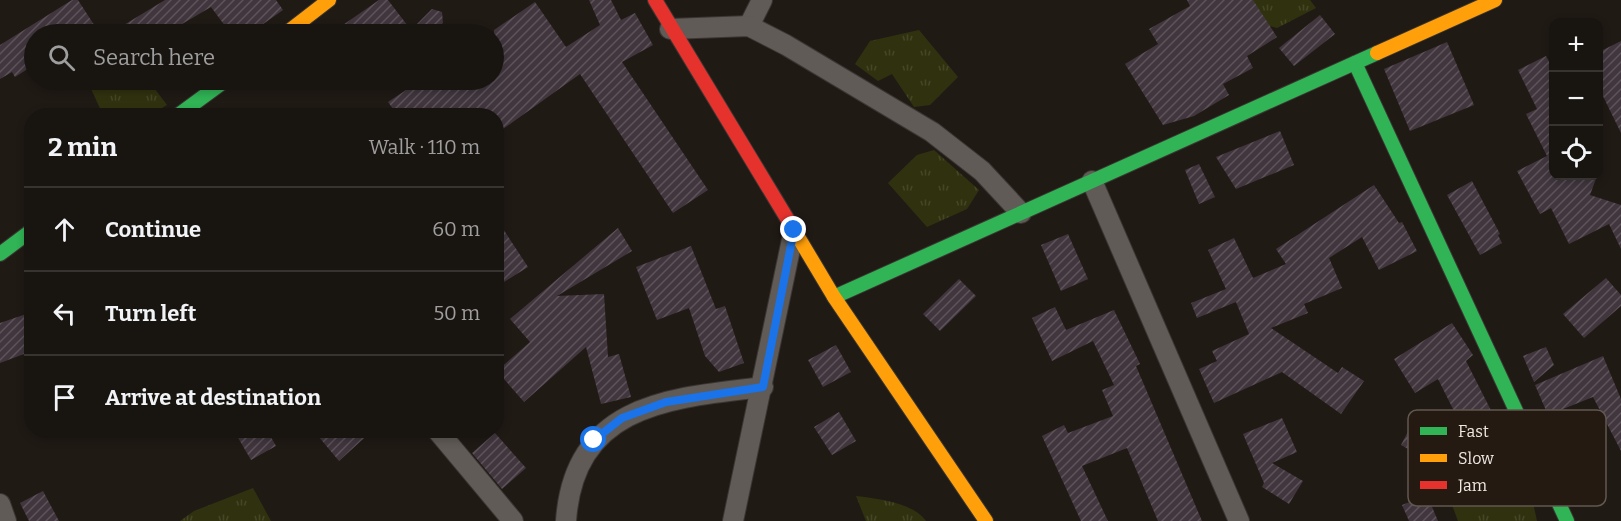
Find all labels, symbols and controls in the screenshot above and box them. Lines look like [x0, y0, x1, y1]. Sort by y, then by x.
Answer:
map controls [1549, 18, 1603, 180]
button: + [1549, 18, 1603, 72]
search box [24, 24, 504, 90]
icon: search [45, 41, 78, 74]
text: Search here [93, 44, 215, 71]
button: − [1549, 72, 1603, 126]
button: locate [1549, 126, 1603, 180]
text: 2 min [48, 132, 117, 163]
text: Walk · 110 m [369, 135, 480, 159]
icon: ahead [48, 213, 81, 246]
text: Continue [105, 216, 201, 243]
route end [780, 216, 806, 242]
text: 60 m [432, 217, 480, 241]
icon: left [48, 297, 81, 330]
text: Turn left [105, 300, 197, 327]
text: 50 m [433, 301, 480, 325]
icon: arrive [48, 381, 81, 414]
text: Arrive at destination [105, 384, 321, 411]
legend [1408, 410, 1606, 506]
text: Fast [1458, 422, 1489, 441]
route start [580, 426, 606, 452]
text: Slow [1458, 449, 1494, 468]
text: Jam [1457, 476, 1487, 495]

